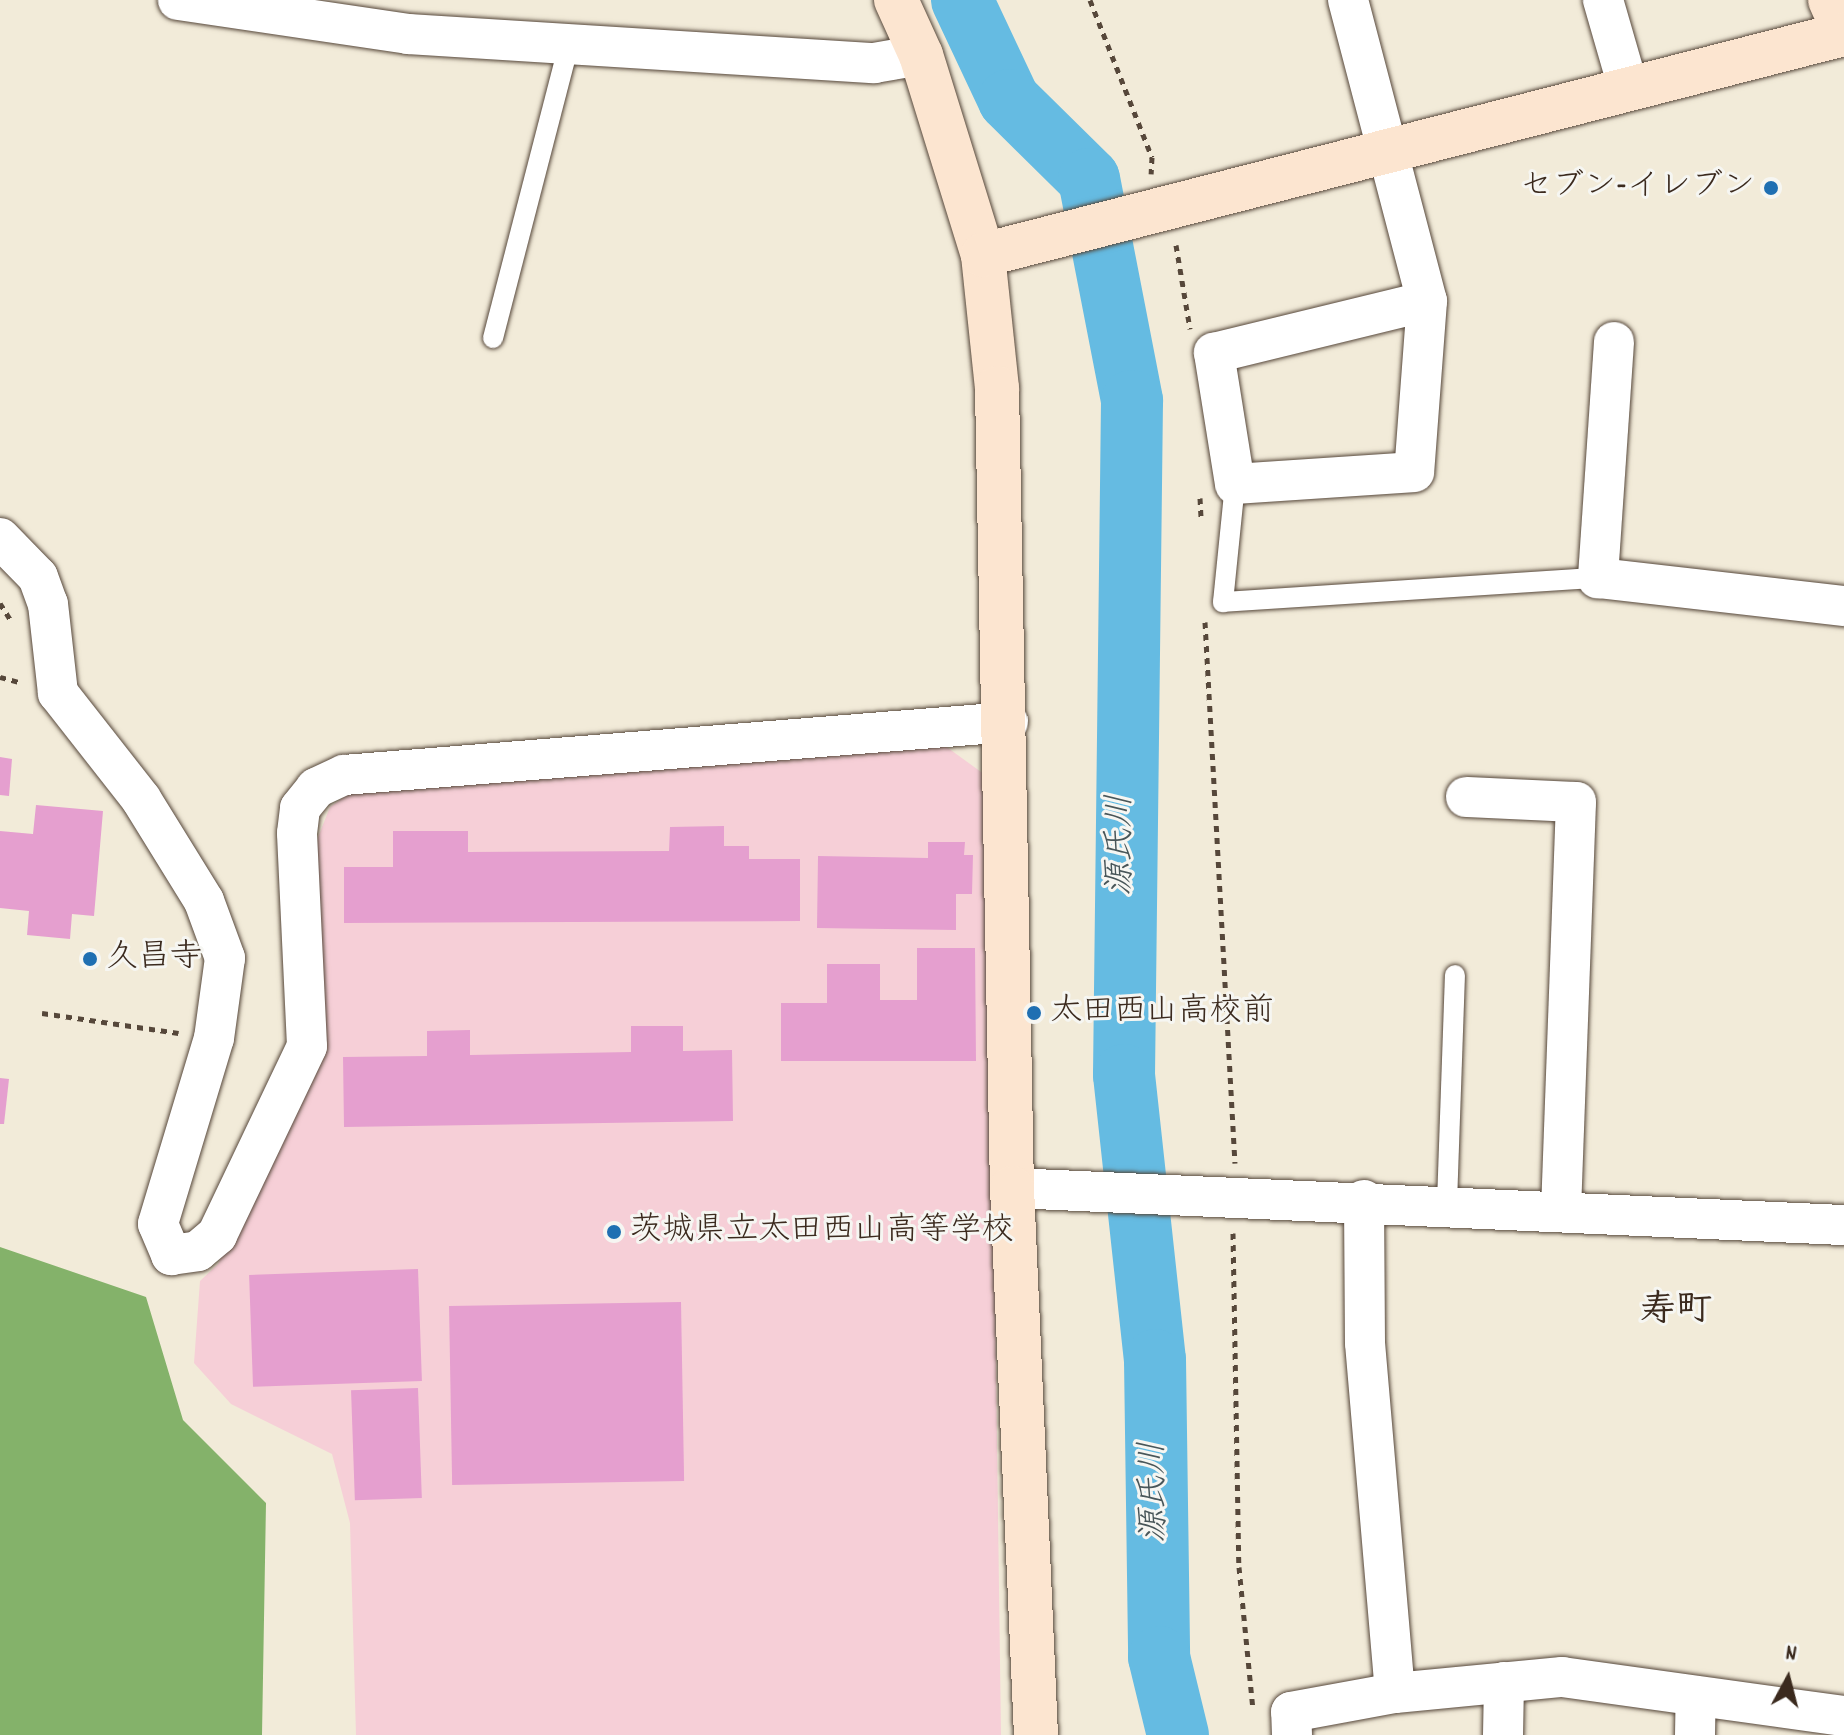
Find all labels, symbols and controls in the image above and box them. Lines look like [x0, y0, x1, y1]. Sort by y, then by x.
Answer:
place label: セブン-イレブン [1520, 169, 1755, 207]
marker: セブン-イレブン [1762, 179, 1780, 197]
water label: 源氏川 [1103, 794, 1143, 896]
place label: 久昌寺 [106, 940, 202, 978]
marker: 久昌寺 [81, 950, 99, 968]
place label: 太田西山高校前 [1050, 994, 1274, 1032]
marker: 太田西山高校前 [1025, 1004, 1043, 1022]
place label: 茨城県立太田西山高等学校 [630, 1213, 1014, 1251]
marker: 茨城県立太田西山高等学校 [605, 1223, 623, 1241]
district label: 寿町 [1640, 1291, 1712, 1335]
water label: 源氏川 [1135, 1441, 1177, 1543]
north arrow [1748, 1639, 1828, 1719]
text: N [1784, 1639, 1798, 1671]

